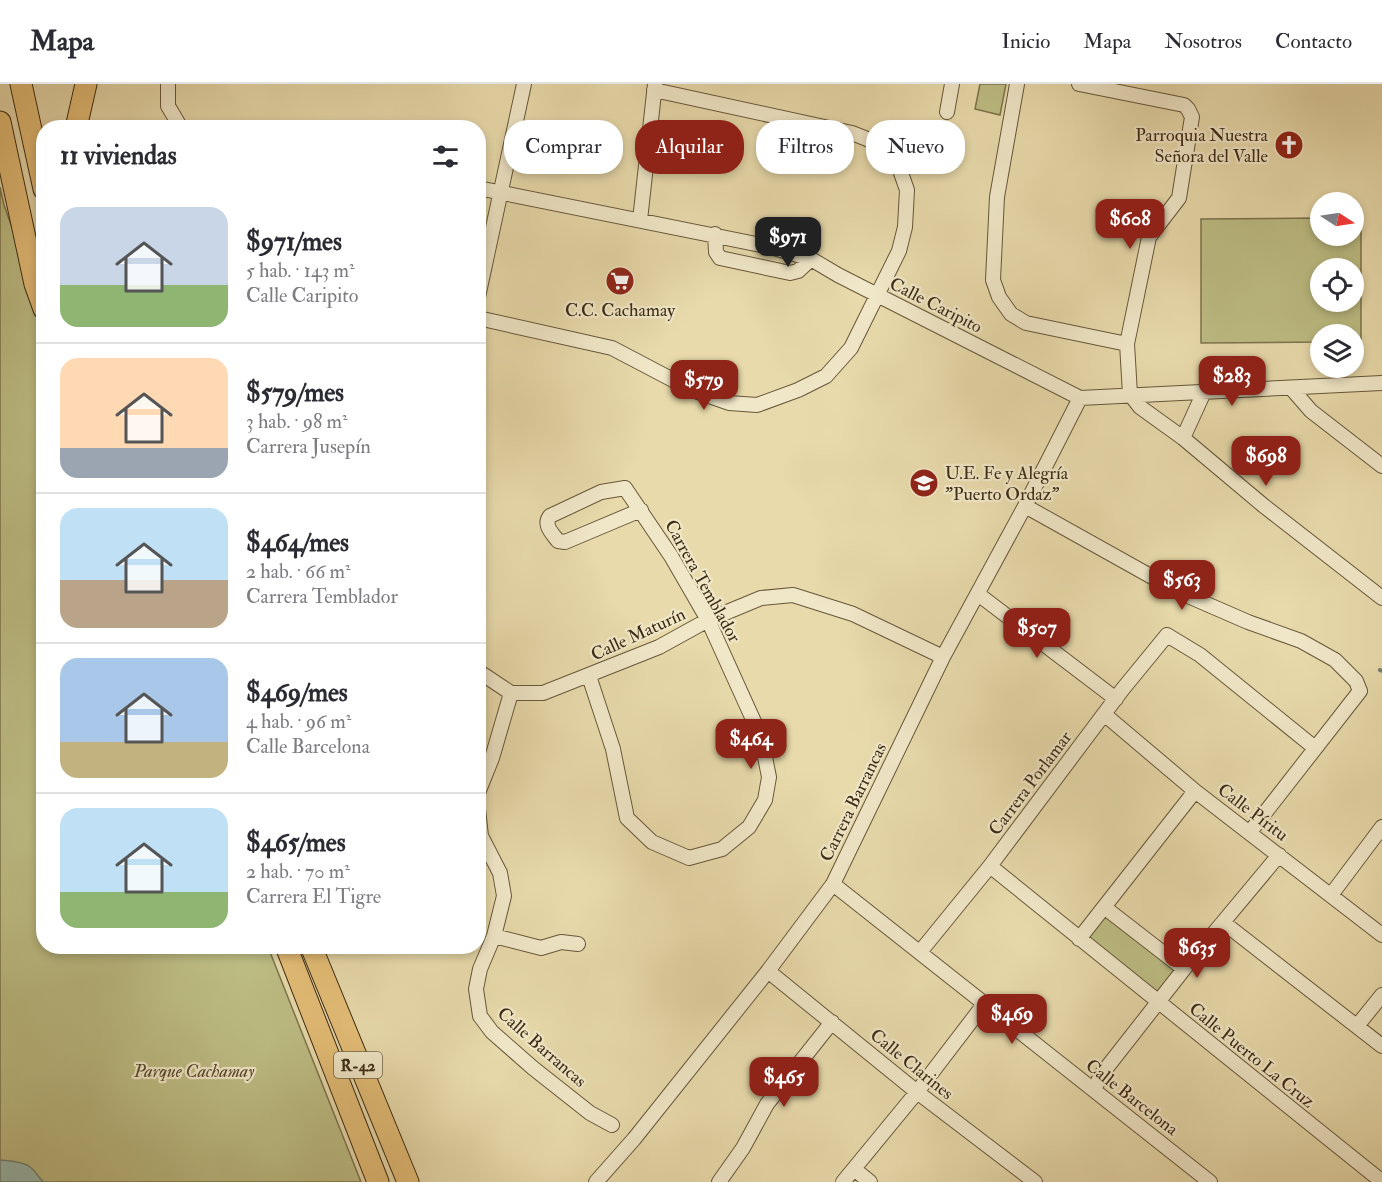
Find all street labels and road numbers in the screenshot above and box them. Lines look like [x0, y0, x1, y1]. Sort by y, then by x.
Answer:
street label: Calle Caripito [886, 272, 986, 339]
street label: Carrera Temblador [659, 516, 746, 647]
street label: Calle Maturín [587, 603, 689, 666]
street label: Carrera Porlamar [984, 726, 1077, 840]
street label: Carrera Barrancas [815, 739, 892, 865]
street label: Calle Píritu [1213, 778, 1293, 846]
street label: Calle Puerto La Cruz [1184, 998, 1319, 1113]
street label: Calle Barrancas [492, 1002, 591, 1092]
street label: Calle Clarines [865, 1024, 958, 1105]
road number: R-42 [334, 1052, 382, 1078]
street label: Calle Barcelona [1081, 1054, 1183, 1141]

